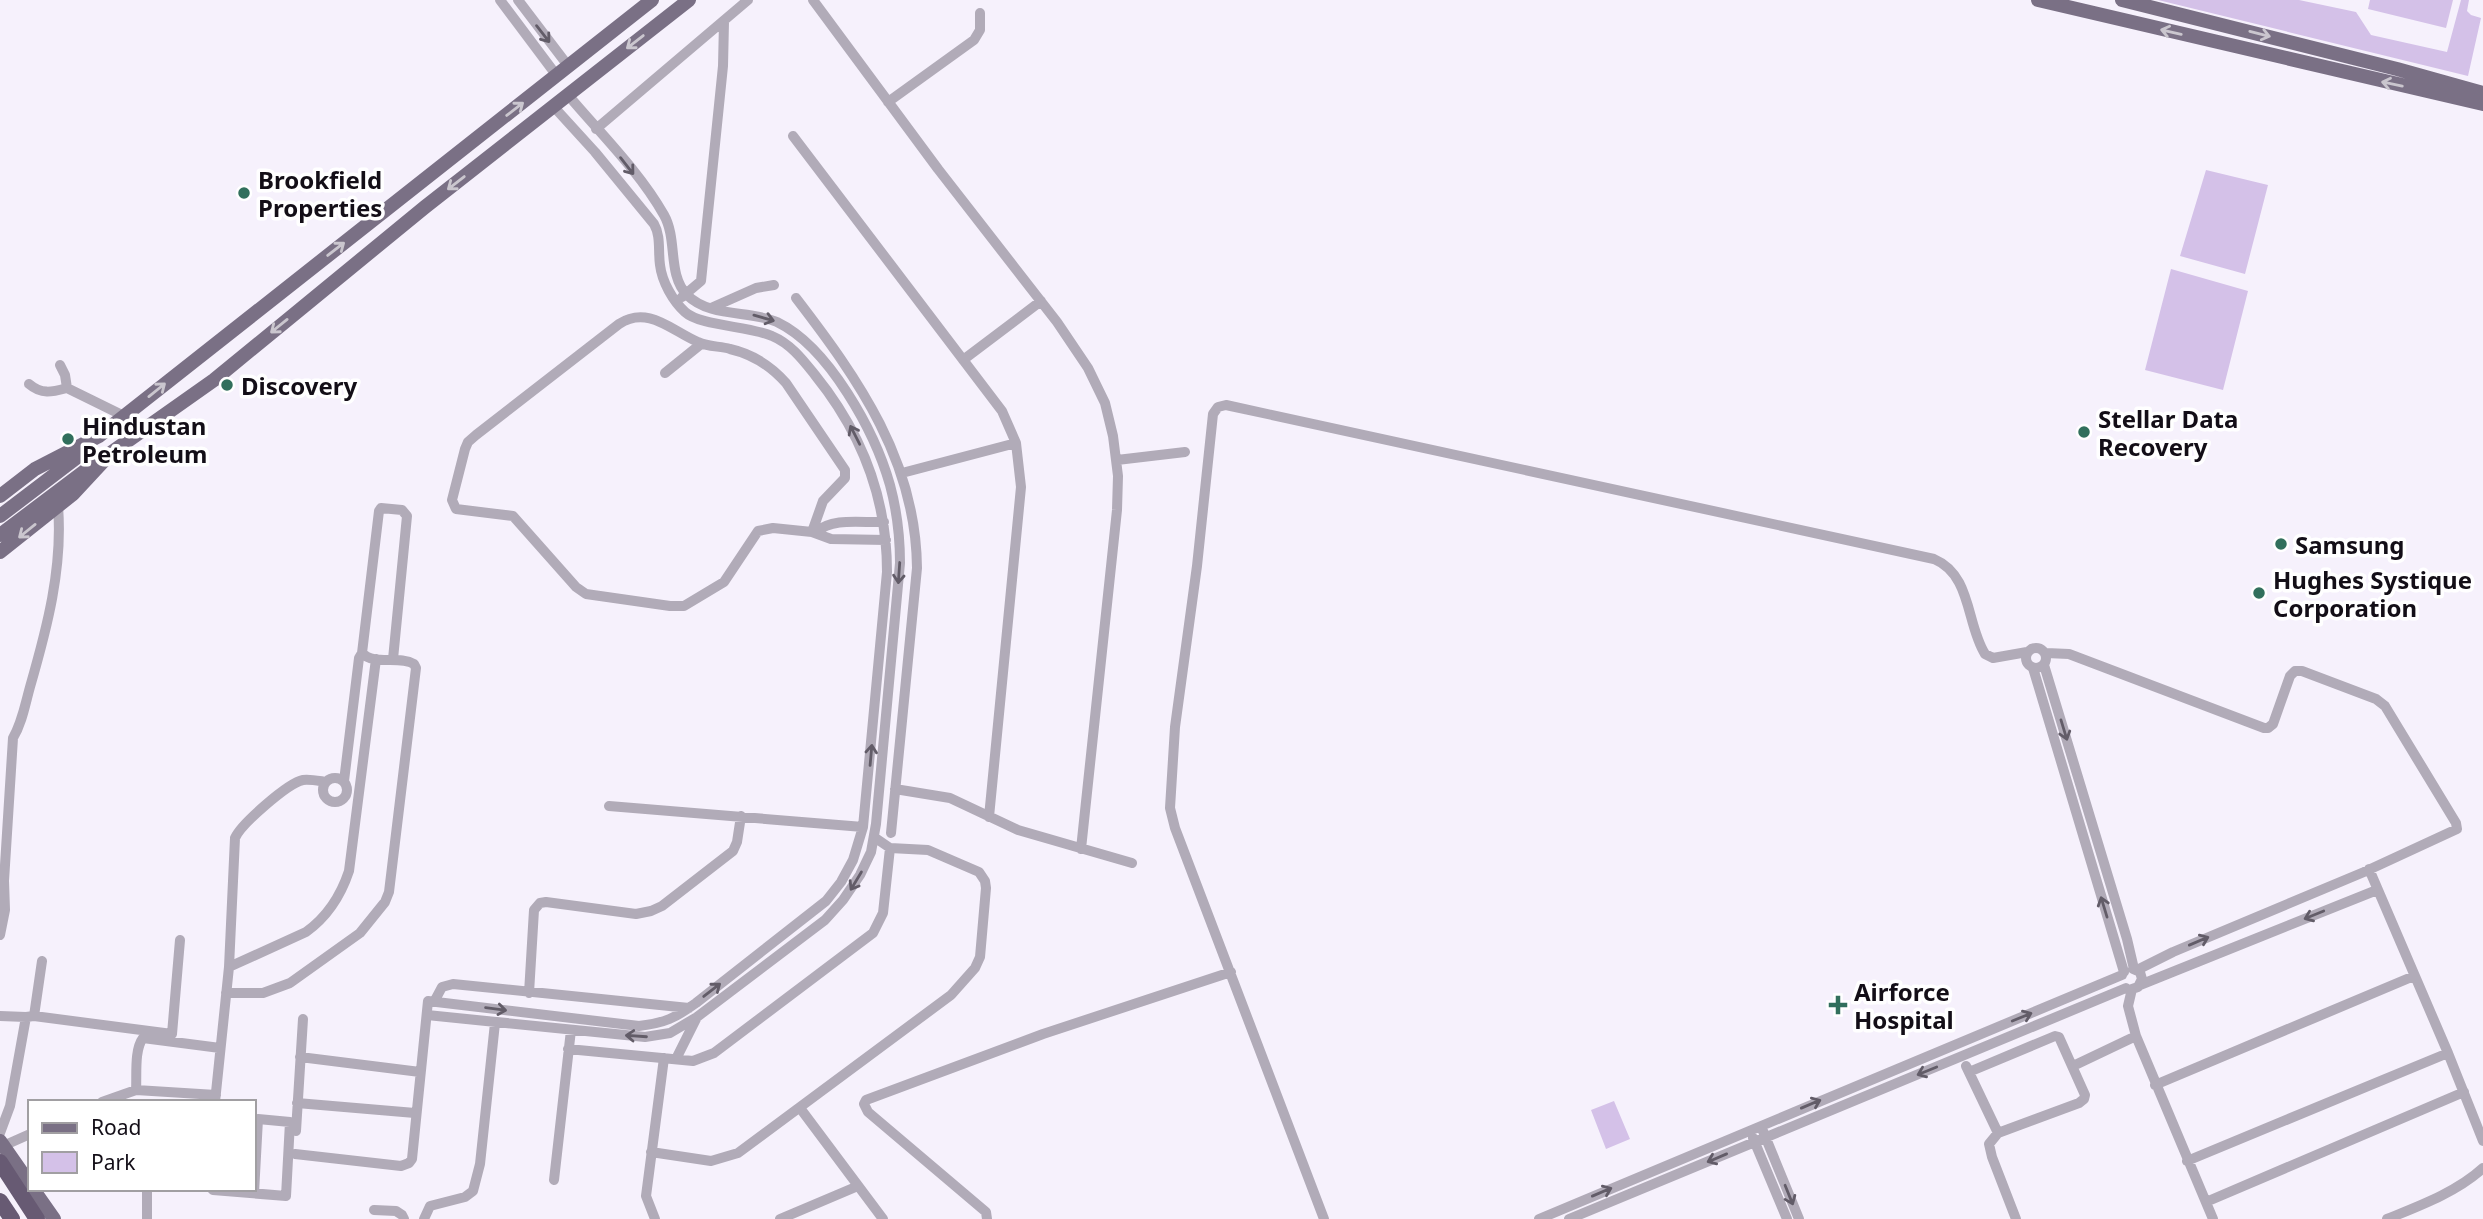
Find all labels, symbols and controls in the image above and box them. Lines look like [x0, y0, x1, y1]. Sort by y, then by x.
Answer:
one-way arrow [535, 24, 550, 42]
one-way arrow [2160, 25, 2183, 38]
one-way arrow [2248, 28, 2271, 41]
one-way arrow [626, 35, 645, 50]
one-way arrow [2382, 77, 2404, 90]
one-way arrow [506, 102, 524, 117]
one-way arrow [620, 156, 635, 175]
place label: Brookfield Properties [258, 163, 382, 224]
one-way arrow [447, 175, 466, 190]
marker: Brookfield Properties [236, 185, 252, 201]
one-way arrow [326, 242, 345, 257]
one-way arrow [753, 313, 775, 326]
one-way arrow [271, 318, 289, 334]
place label: Discovery [241, 369, 357, 402]
marker: Discovery [219, 377, 235, 393]
one-way arrow [148, 382, 166, 397]
place label: Stellar Data Recovery [2098, 402, 2238, 463]
place label: Hindustan Petroleum [82, 409, 207, 470]
marker: Stellar Data Recovery [2076, 424, 2092, 440]
one-way arrow [848, 425, 862, 446]
marker: Hindustan Petroleum [60, 431, 76, 447]
one-way arrow [19, 523, 37, 538]
place label: Samsung [2295, 528, 2404, 561]
marker: Samsung [2273, 536, 2289, 552]
one-way arrow [892, 561, 905, 584]
place label: Hughes Systique Corporation [2273, 563, 2472, 624]
marker: Hughes Systique Corporation [2251, 585, 2267, 601]
one-way arrow [2059, 719, 2071, 741]
one-way arrow [865, 744, 878, 767]
one-way arrow [848, 870, 862, 890]
one-way arrow [2096, 896, 2109, 918]
one-way arrow [2304, 910, 2325, 923]
one-way arrow [2187, 934, 2209, 947]
place label: Airforce Hospital [1854, 975, 1954, 1036]
one-way arrow [703, 983, 721, 998]
marker: Airforce Hospital [1828, 995, 1848, 1015]
one-way arrow [484, 1003, 507, 1016]
one-way arrow [2010, 1010, 2032, 1023]
one-way arrow [626, 1029, 648, 1042]
one-way arrow [1917, 1065, 1938, 1078]
one-way arrow [1800, 1097, 1822, 1110]
legend [28, 1100, 256, 1191]
text: Road [91, 1113, 141, 1141]
text: Park [91, 1148, 136, 1176]
one-way arrow [1707, 1152, 1728, 1165]
one-way arrow [1783, 1183, 1796, 1205]
one-way arrow [1590, 1185, 1612, 1198]

